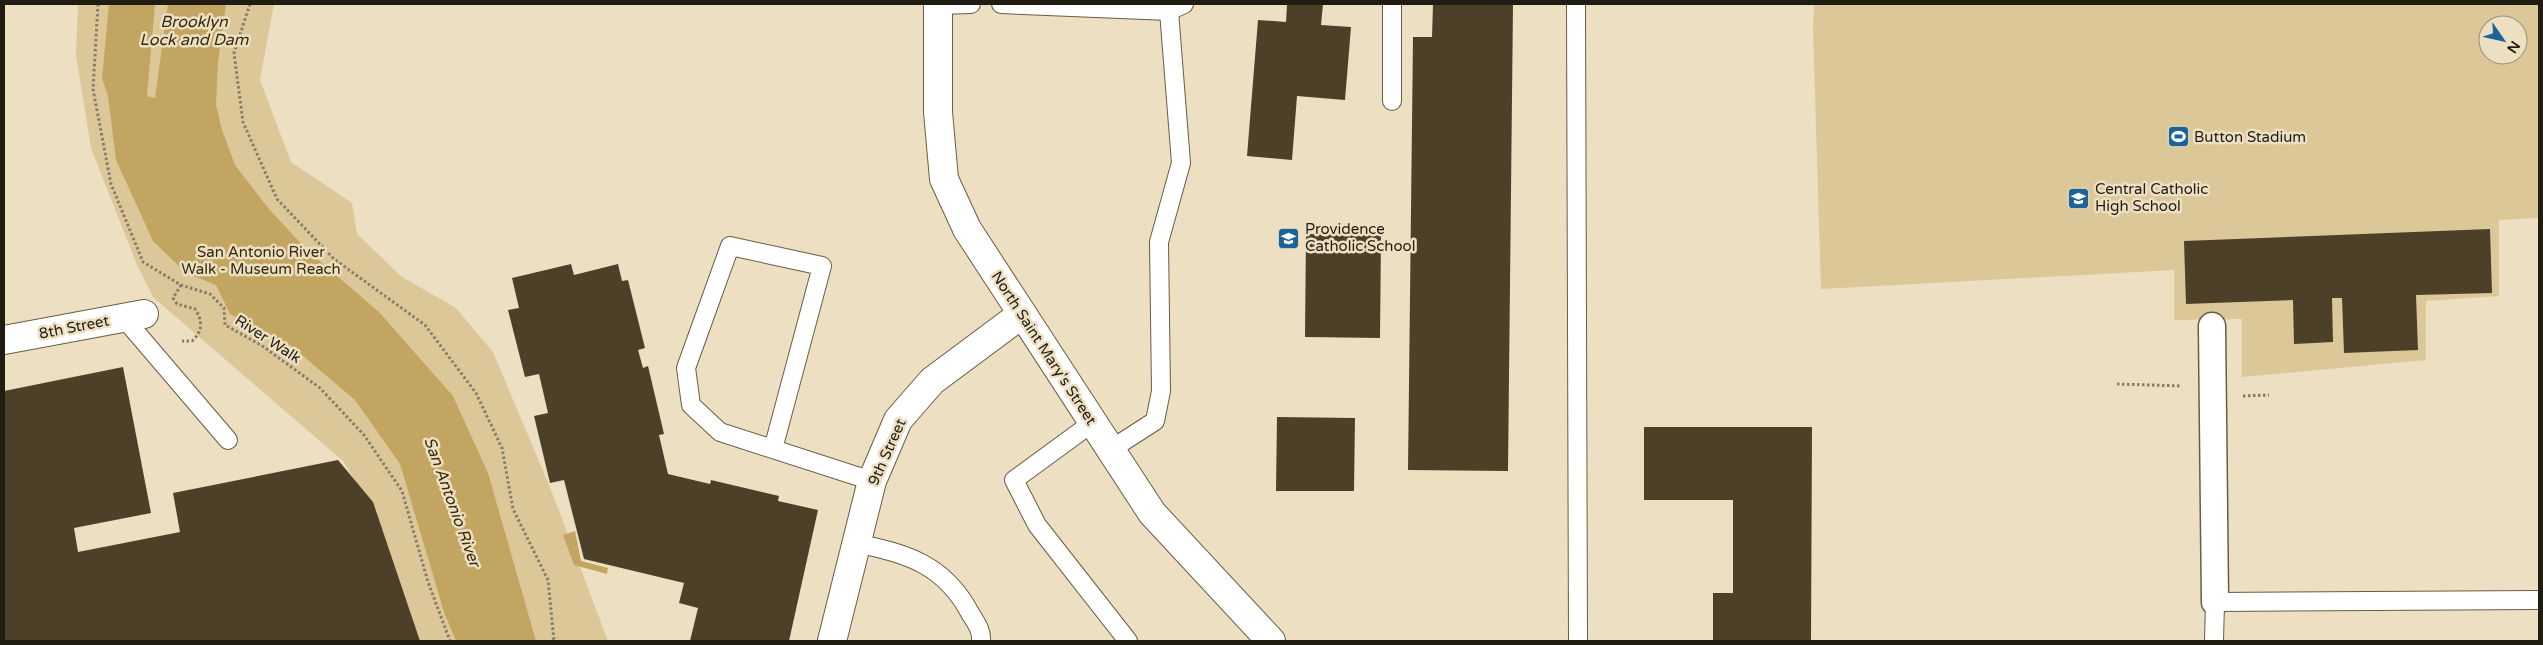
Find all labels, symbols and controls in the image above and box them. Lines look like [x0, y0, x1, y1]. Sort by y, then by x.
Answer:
water label: Brooklyn Lock and Dam [140, 12, 249, 50]
north arrow [2478, 15, 2528, 65]
text: N [2503, 38, 2524, 56]
sports icon: Button Stadium [2166, 125, 2190, 149]
place label: Button Stadium [2194, 128, 2306, 146]
place label: Central Catholic High School [2095, 180, 2208, 215]
school or university icon: Central Catholic High School [2067, 186, 2091, 210]
place label: Providence Catholic School [1305, 220, 1415, 255]
school or university icon: Providence Catholic School [1277, 226, 1301, 250]
park label: San Antonio River Walk - Museum Reach [181, 243, 341, 278]
street label: North Saint Mary's Street [988, 268, 1101, 428]
street label: 8th Street [37, 311, 111, 343]
street label: River Walk [232, 311, 304, 367]
street label: 9th Street [864, 416, 910, 488]
water label: San Antonio River [419, 434, 485, 571]

